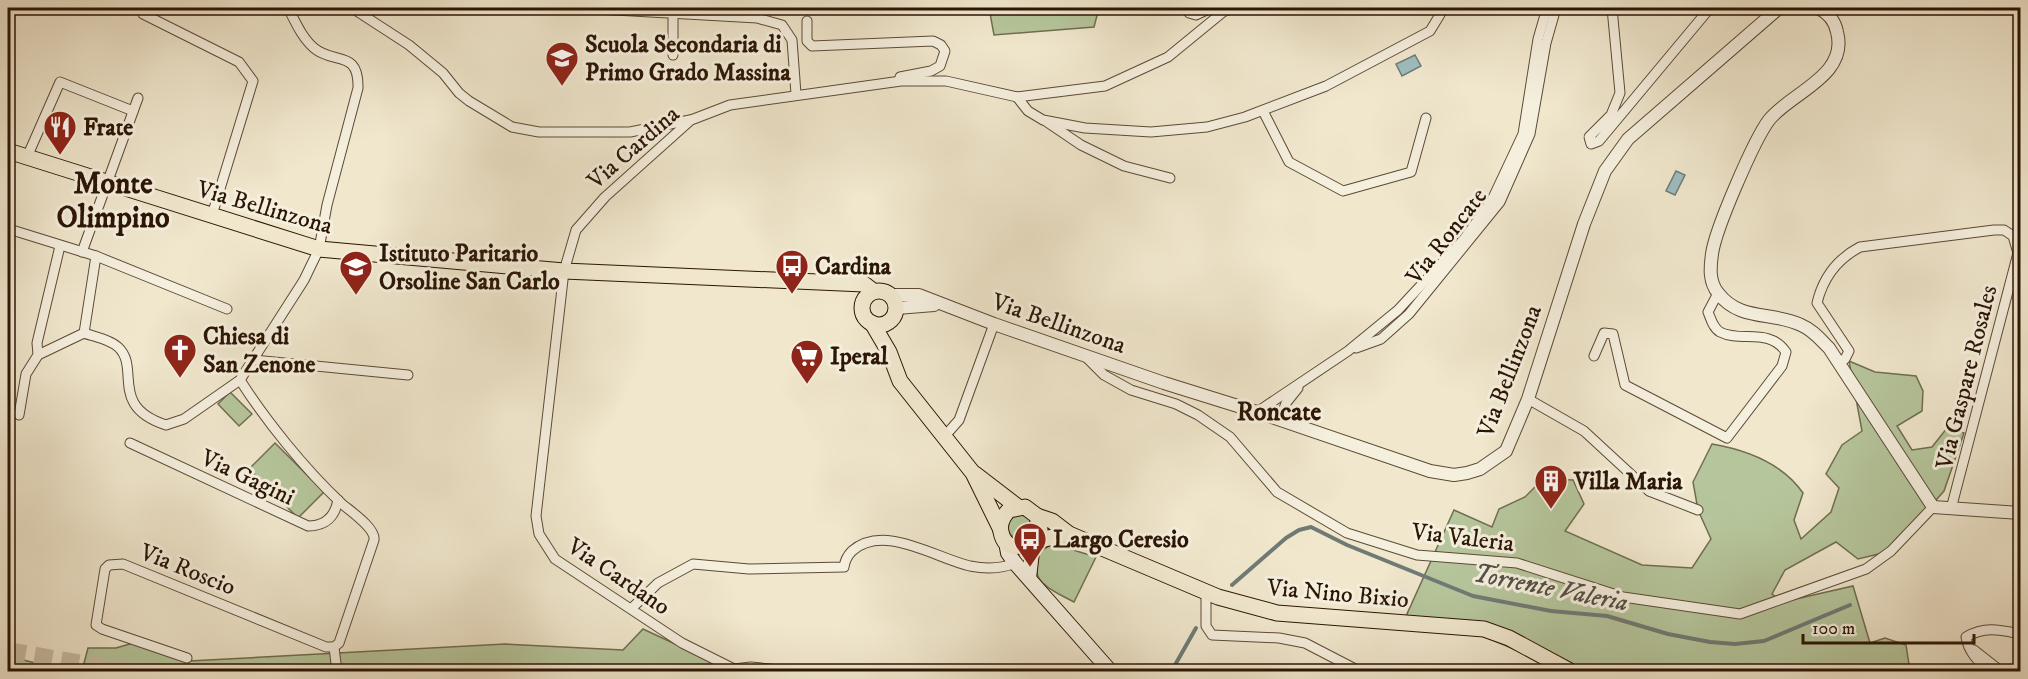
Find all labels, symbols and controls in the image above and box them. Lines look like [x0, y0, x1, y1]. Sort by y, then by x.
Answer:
place label: Scuola Secondaria di Primo Grado Massina [585, 30, 791, 88]
school or university icon: Scuola Secondaria di Primo Grado Massina [544, 40, 580, 87]
street label: Via Cardina [581, 99, 687, 197]
restaurant icon: Frate [42, 109, 78, 156]
place label: Frate [83, 113, 133, 143]
district label: Monte Olimpino [56, 166, 170, 237]
street label: Via Bellinzona [193, 174, 337, 242]
street label: Via Roncate [1399, 182, 1494, 292]
place label: Istituto Paritario Orsoline San Carlo [379, 239, 560, 297]
bus stop icon: Cardina [774, 248, 810, 295]
school or university icon: Istituto Paritario Orsoline San Carlo [338, 249, 374, 296]
place label: Cardina [815, 252, 892, 282]
street label: Via Gaspare Rosales [1929, 282, 2004, 473]
street label: Via Bellinzona [987, 287, 1130, 361]
street label: Via Bellinzona [1471, 300, 1549, 443]
place label: Chiesa di San Zenone [203, 322, 315, 380]
church icon: Chiesa di San Zenone [162, 332, 198, 379]
supermarket icon: Iperal [789, 338, 825, 385]
place label: Iperal [830, 342, 889, 372]
district label: Roncate [1237, 396, 1322, 429]
street label: Via Gagini [195, 443, 299, 513]
building icon: Villa Maria [1533, 463, 1569, 510]
place label: Villa Maria [1573, 467, 1683, 497]
street label: Via Valeria [1409, 517, 1517, 559]
bus stop icon: Largo Ceresio [1012, 521, 1048, 568]
place label: Largo Ceresio [1053, 525, 1189, 555]
street label: Via Cardano [560, 531, 676, 622]
street label: Via Roscio [135, 537, 240, 603]
water label: Torrente Valeria [1470, 557, 1631, 620]
street label: Via Nino Bixio [1265, 573, 1410, 615]
scale bar [1803, 607, 1974, 645]
text: 100 m [1812, 618, 1855, 640]

